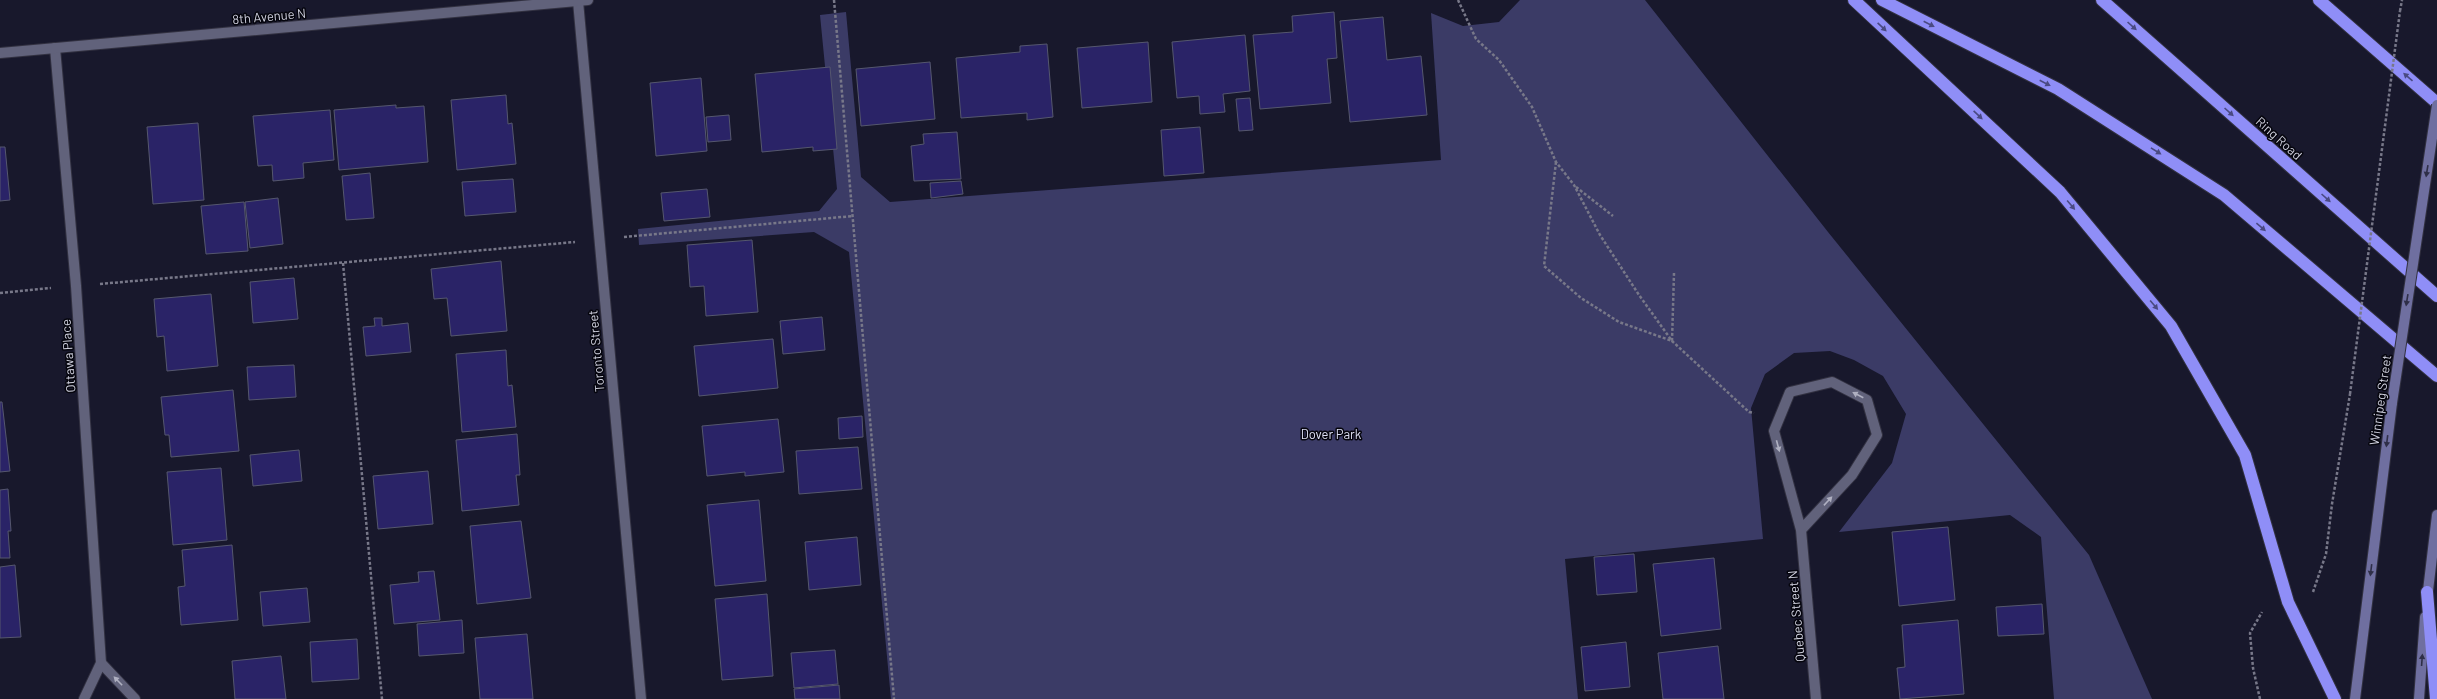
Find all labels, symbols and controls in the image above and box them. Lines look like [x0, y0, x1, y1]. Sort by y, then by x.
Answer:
street label: 8th Avenue N [232, 5, 306, 27]
one-way arrow [1924, 21, 1935, 27]
one-way arrow [2127, 21, 2136, 30]
one-way arrow [1877, 22, 1888, 31]
one-way arrow [2402, 73, 2413, 82]
one-way arrow [2039, 80, 2051, 86]
one-way arrow [2224, 107, 2234, 117]
one-way arrow [1973, 110, 1982, 119]
street label: Ring Road [2253, 113, 2305, 163]
one-way arrow [2150, 148, 2162, 155]
one-way arrow [2424, 165, 2430, 177]
one-way arrow [2321, 194, 2332, 203]
one-way arrow [2067, 200, 2076, 211]
one-way arrow [2256, 222, 2267, 231]
one-way arrow [2404, 294, 2410, 306]
one-way arrow [2150, 300, 2159, 311]
street label: Toronto Street [584, 309, 608, 393]
street label: Ottawa Place [57, 319, 79, 393]
street label: Winnipeg Street [2366, 354, 2394, 446]
one-way arrow [1852, 392, 1863, 398]
park label: Dover Park [1301, 426, 1362, 442]
one-way arrow [2384, 435, 2390, 447]
one-way arrow [1775, 440, 1781, 452]
one-way arrow [1823, 496, 1833, 506]
one-way arrow [2368, 564, 2374, 576]
street label: Quebec Street N [1784, 570, 1808, 662]
one-way arrow [2418, 654, 2425, 666]
one-way arrow [114, 676, 123, 686]

